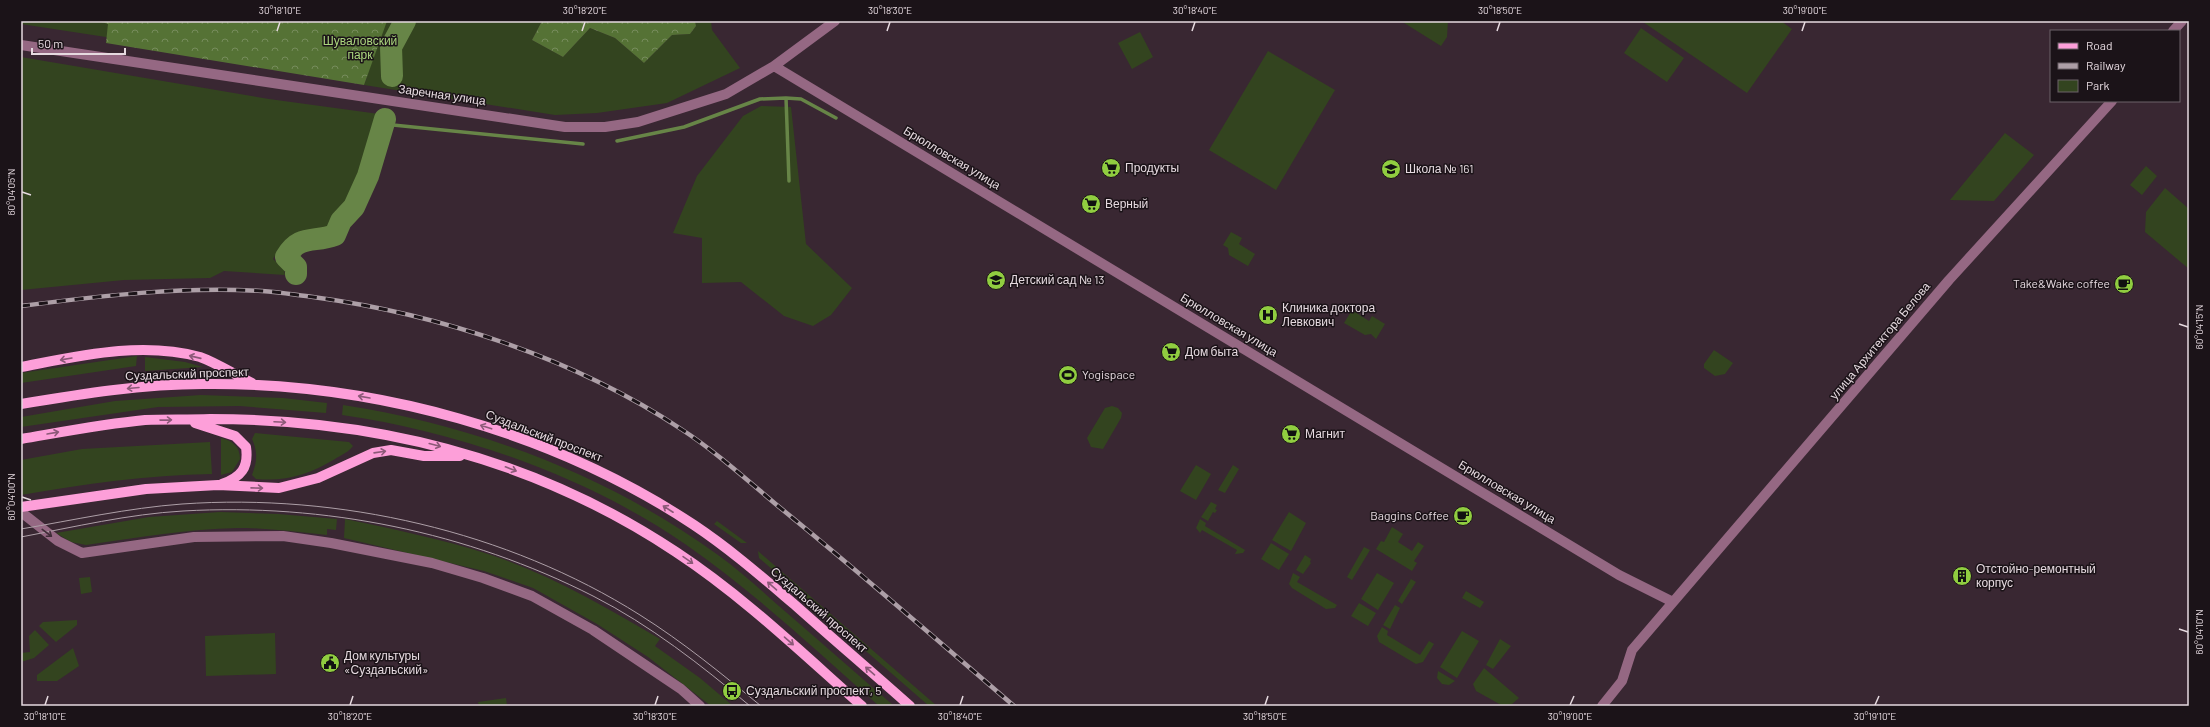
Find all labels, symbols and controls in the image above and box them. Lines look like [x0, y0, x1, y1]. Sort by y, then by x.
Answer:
text: 30°18'10"E [259, 4, 301, 16]
text: 30°18'20"E [563, 4, 607, 16]
text: 30°18'30"E [868, 4, 912, 16]
text: 30°18'40"E [1173, 4, 1217, 16]
text: 30°18'50"E [1478, 4, 1522, 16]
text: 30°19'00"E [1783, 4, 1827, 16]
scale bar [32, 30, 125, 56]
legend [2050, 30, 2180, 102]
park label: Шуваловский парк [323, 33, 397, 62]
text: 50 m [38, 36, 63, 50]
text: Road [2086, 38, 2113, 52]
text: Railway [2086, 58, 2126, 72]
text: Park [2086, 78, 2110, 92]
street label: Заречная улица [397, 81, 487, 108]
street label: Брюлловская улица [901, 123, 1004, 193]
supermarket icon: Продукты [1100, 157, 1122, 179]
school or university icon: Школа № 161 [1380, 158, 1402, 180]
place label: Продукты [1125, 160, 1179, 175]
place label: Школа № 161 [1405, 161, 1474, 175]
text: 60°04'05"N [5, 168, 17, 216]
supermarket icon: Верный [1080, 193, 1102, 215]
place label: Верный [1105, 196, 1148, 211]
school or university icon: Детский сад № 13 [985, 269, 1007, 291]
place label: Детский сад № 13 [1010, 272, 1105, 287]
cafe icon: Take&Wake coffee [2113, 273, 2135, 295]
place label: Take&Wake coffee [2013, 276, 2110, 290]
street label: улица Архитектора Белова [1826, 279, 1933, 402]
street label: Брюлловская улица [1178, 290, 1281, 360]
place label: Клиника доктора Левкович [1282, 300, 1375, 328]
hospital icon: Клиника доктора Левкович [1257, 304, 1279, 326]
text: 60°04'15"N [2193, 305, 2205, 349]
supermarket icon: Дом быта [1160, 341, 1182, 363]
place label: Дом быта [1185, 344, 1238, 359]
one-way arrow [189, 352, 202, 360]
one-way arrow [60, 355, 73, 363]
street label: Суздальский проспект [125, 364, 250, 383]
sports icon: Yogispace [1057, 364, 1079, 386]
place label: Yogispace [1082, 367, 1135, 381]
one-way arrow [127, 384, 140, 392]
one-way arrow [358, 393, 371, 401]
street label: Суздальский проспект [484, 406, 605, 465]
one-way arrow [159, 416, 172, 424]
one-way arrow [273, 418, 286, 425]
one-way arrow [480, 423, 493, 430]
supermarket icon: Магнит [1280, 423, 1302, 445]
place label: Магнит [1305, 426, 1346, 440]
one-way arrow [47, 429, 60, 437]
one-way arrow [429, 442, 442, 450]
one-way arrow [373, 448, 386, 456]
street label: Брюлловская улица [1456, 457, 1559, 527]
one-way arrow [504, 466, 516, 474]
text: 60°04'00"N [5, 473, 17, 521]
one-way arrow [250, 484, 263, 492]
one-way arrow [662, 504, 674, 512]
cafe icon: Baggins Coffee [1452, 505, 1474, 527]
place label: Baggins Coffee [1370, 508, 1449, 522]
one-way arrow [41, 529, 52, 537]
one-way arrow [682, 556, 693, 564]
place label: Отстойно-ремонтный корпус [1976, 561, 2096, 590]
street label: Суздальский проспект [768, 563, 871, 656]
building icon: Отстойно-ремонтный корпус [1951, 565, 1973, 587]
one-way arrow [767, 581, 778, 590]
text: 60°04'10"N [2193, 609, 2205, 655]
one-way arrow [783, 637, 794, 646]
place label: Дом культуры «Суздальский» [344, 648, 428, 677]
public building icon: Дом культуры «Суздальский» [319, 652, 341, 674]
one-way arrow [865, 667, 876, 676]
bus stop icon: Суздальский проспект, 5 [721, 680, 743, 702]
place label: Суздальский проспект, 5 [746, 683, 882, 698]
text: 30°18'10"E [24, 710, 66, 722]
text: 30°18'20"E [328, 710, 372, 722]
text: 30°18'30"E [633, 710, 677, 722]
text: 30°18'40"E [938, 710, 982, 722]
text: 30°18'50"E [1243, 710, 1287, 722]
text: 30°19'00"E [1548, 710, 1592, 722]
text: 30°19'10"E [1854, 710, 1896, 722]

